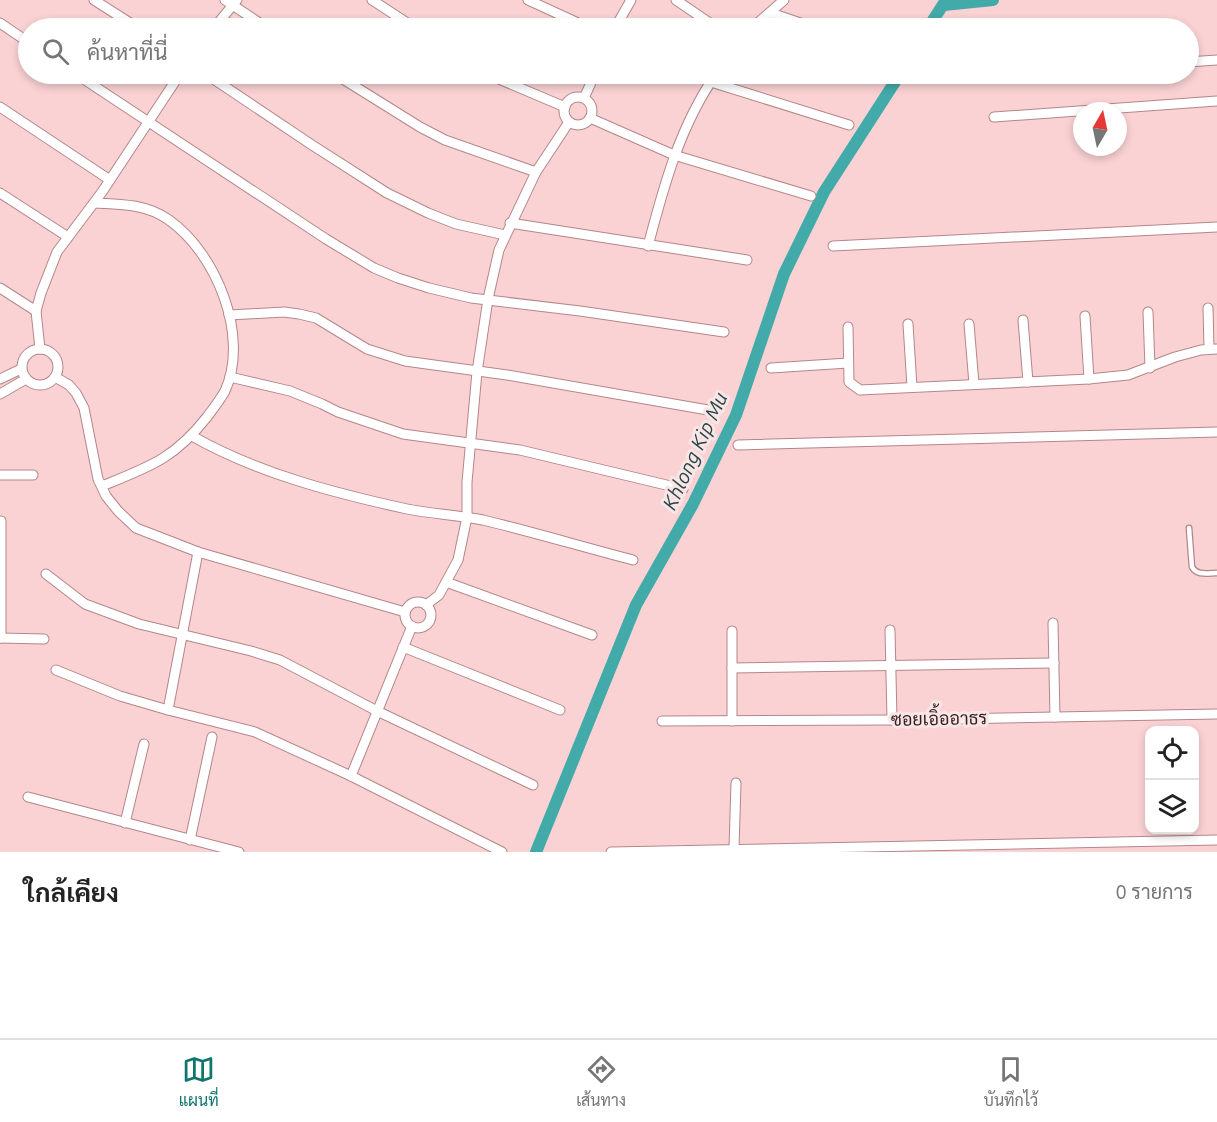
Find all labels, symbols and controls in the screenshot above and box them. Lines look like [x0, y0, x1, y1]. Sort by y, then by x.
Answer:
search box [18, 18, 1199, 84]
icon: search [39, 35, 72, 68]
text: ค้นหาที่นี่ [87, 39, 167, 64]
north arrow [1073, 102, 1127, 156]
water label: Khlong Kip Mu [657, 388, 732, 513]
street label: ซอยเอิ้ออาธร [891, 703, 988, 729]
map controls [1145, 726, 1199, 834]
button: locate [1145, 726, 1199, 780]
button: layers [1145, 780, 1199, 834]
text: ใกล้เคียง [24, 878, 119, 907]
text: 0 รายการ [1115, 880, 1193, 903]
tab: แผนที่ [179, 1053, 219, 1110]
tab: เส้นทาง [576, 1053, 626, 1110]
tab: บันทึกไว้ [984, 1053, 1038, 1110]

